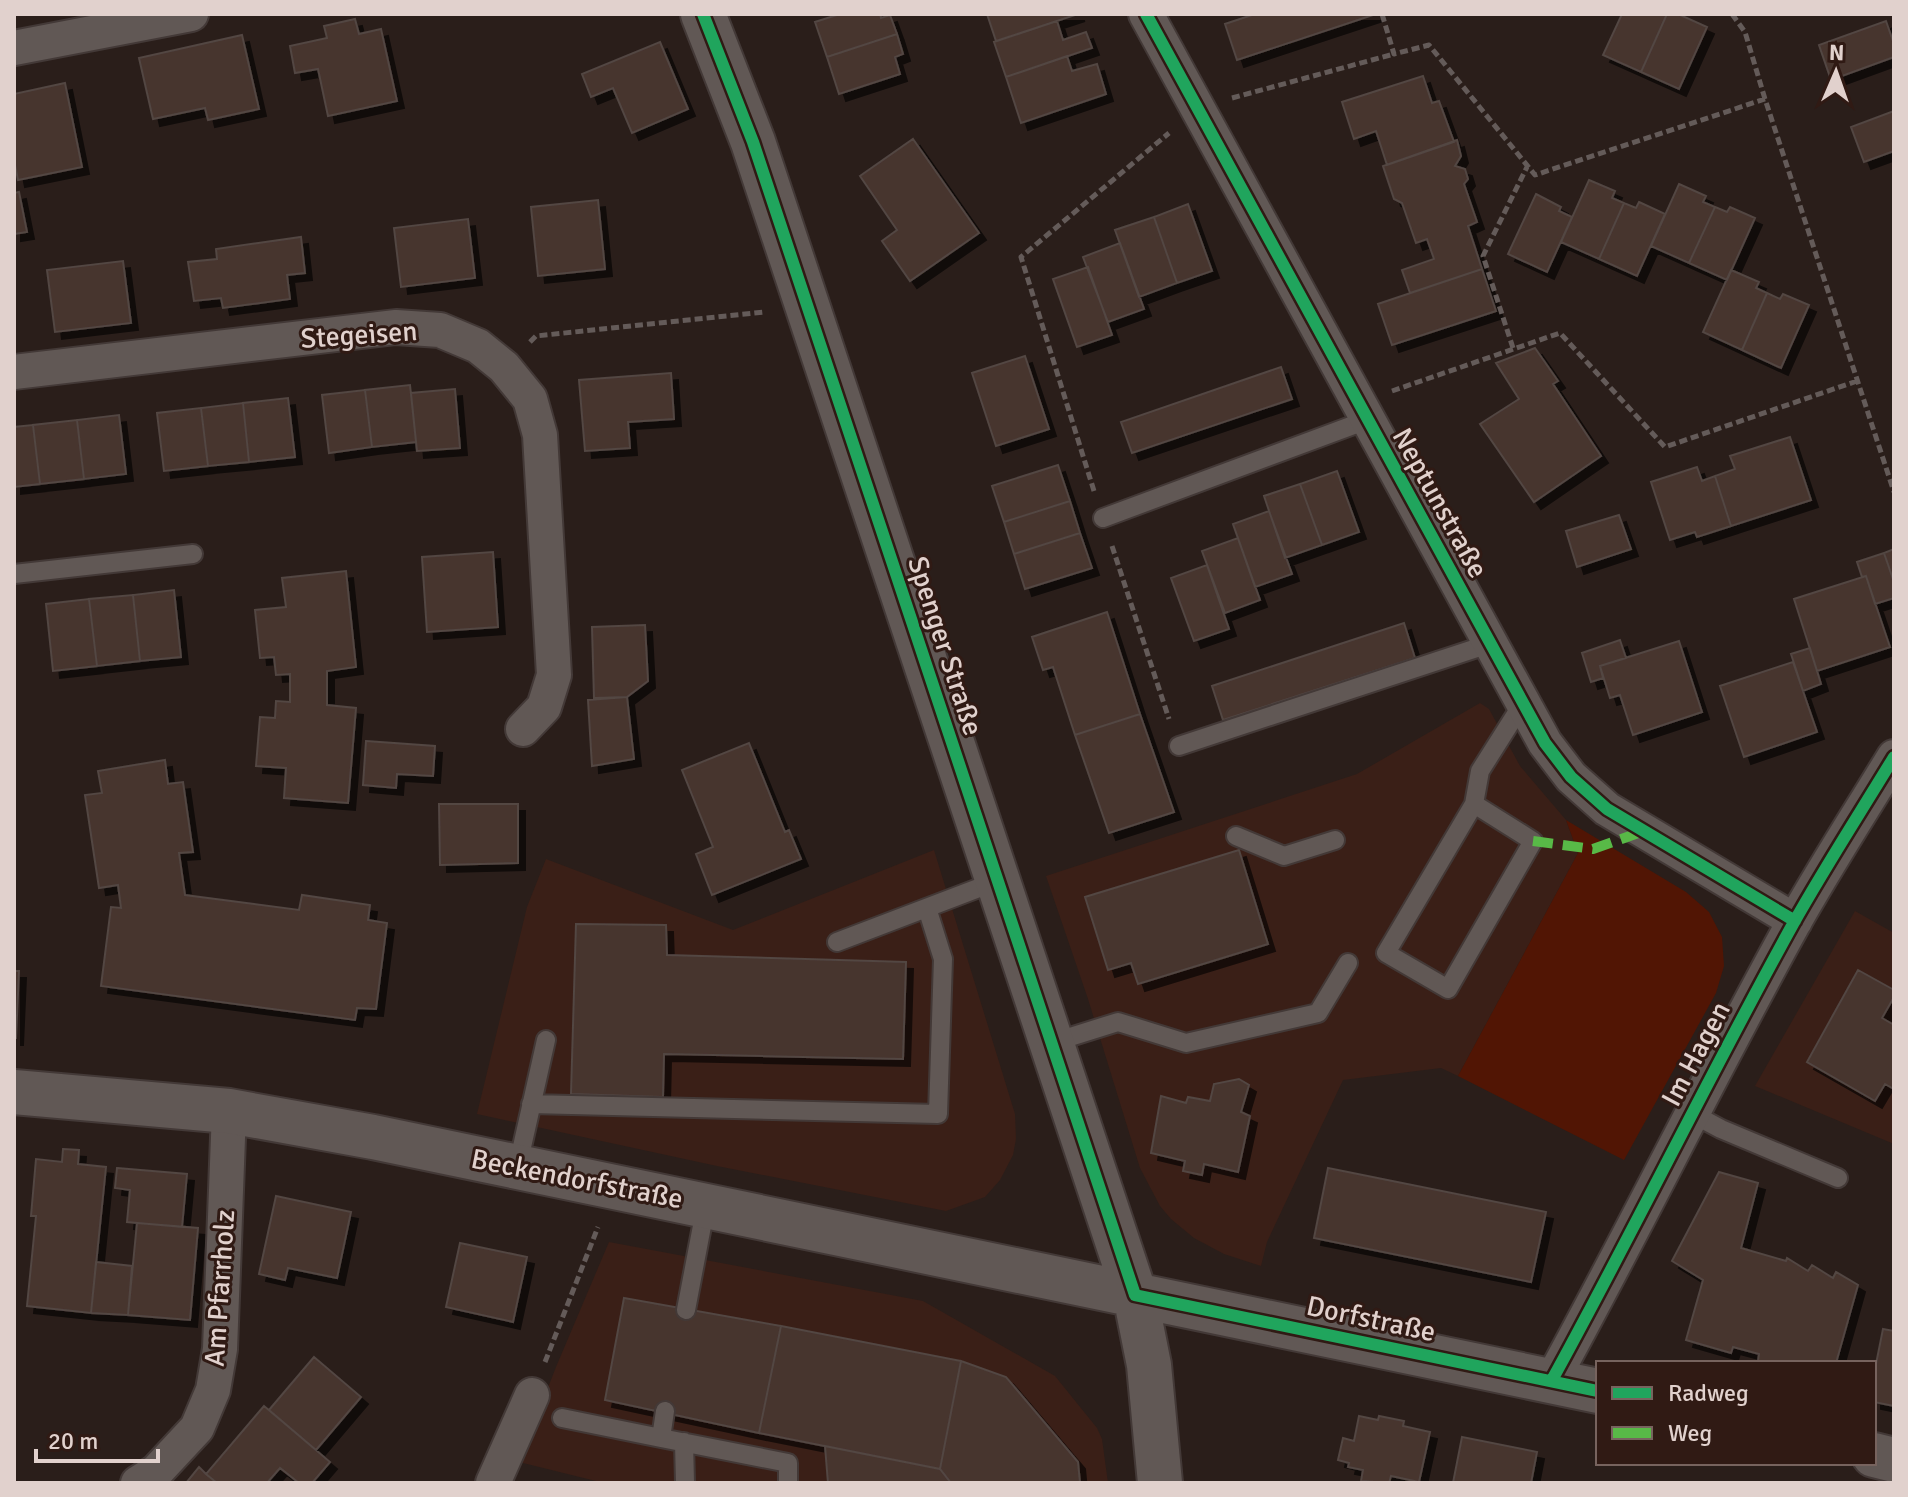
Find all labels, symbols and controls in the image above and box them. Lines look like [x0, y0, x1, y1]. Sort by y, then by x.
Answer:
north arrow [1796, 32, 1876, 112]
text: N [1829, 39, 1845, 66]
street label: Stegeisen [299, 314, 419, 356]
street label: Neptunstraße [1385, 422, 1495, 584]
street label: Spenger Straße [900, 552, 990, 740]
street label: Im Hagen [1654, 996, 1738, 1112]
street label: Beckendorfstraße [468, 1142, 686, 1216]
street label: Am Pfarrholz [198, 1209, 242, 1367]
street label: Dorfstraße [1303, 1289, 1439, 1349]
legend [1596, 1361, 1876, 1465]
text: Radweg [1668, 1378, 1749, 1408]
scale bar [36, 1413, 158, 1463]
text: Weg [1668, 1418, 1712, 1448]
text: 20 m [48, 1426, 98, 1456]

